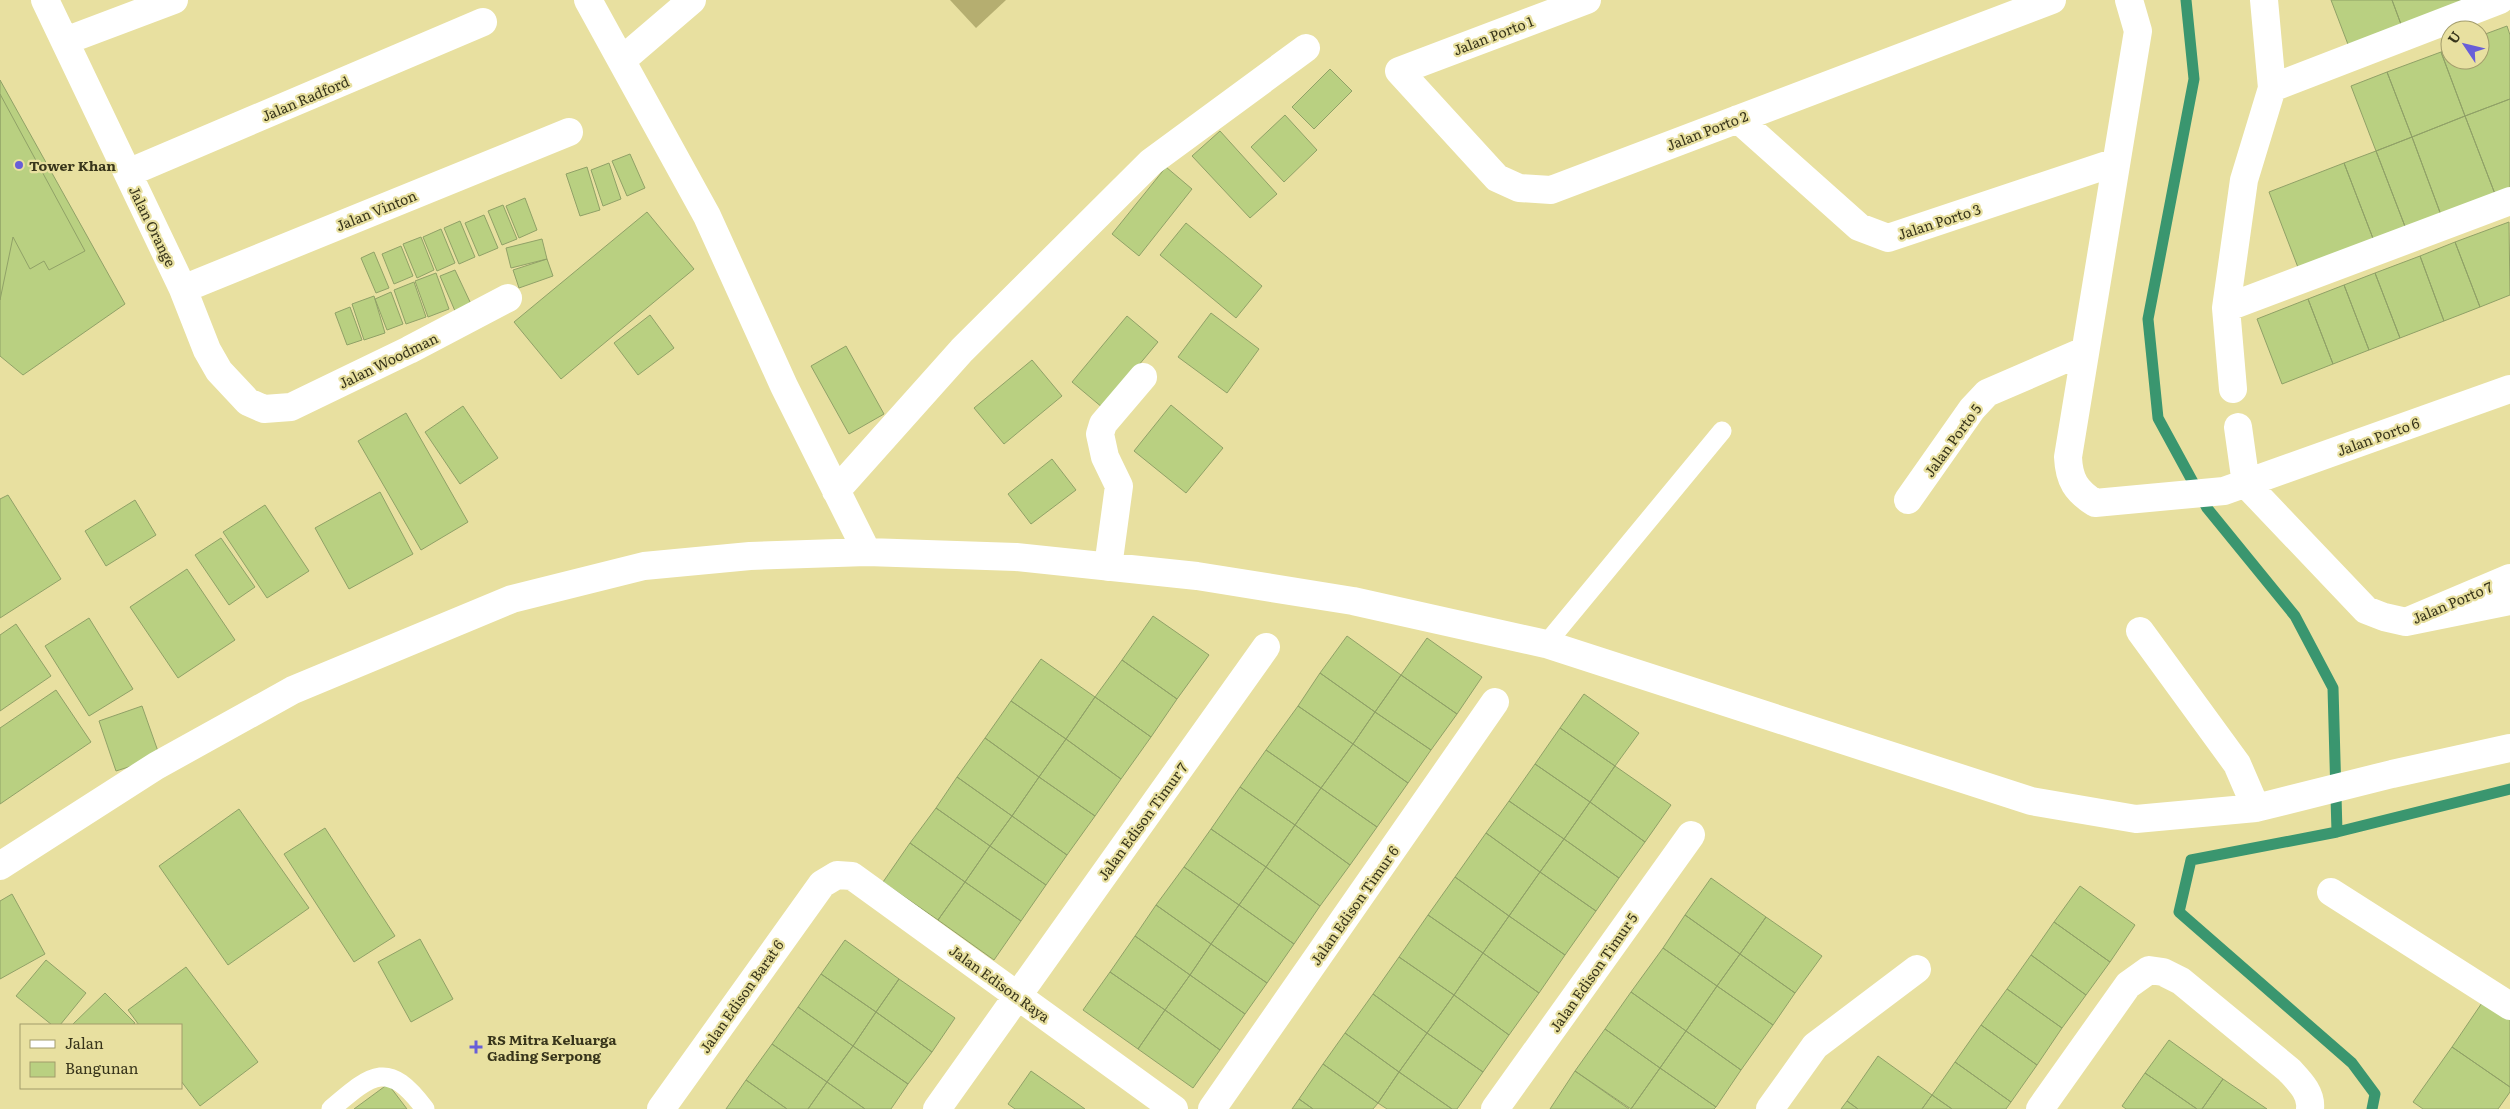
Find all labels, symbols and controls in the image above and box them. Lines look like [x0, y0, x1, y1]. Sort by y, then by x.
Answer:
street label: Jalan Porto 1 [1450, 10, 1536, 59]
north arrow [2440, 20, 2490, 70]
text: U [2442, 27, 2465, 47]
street label: Jalan Radford [258, 70, 352, 125]
street label: Jalan Porto 2 [1663, 105, 1751, 155]
place label: Tower Khan [29, 155, 116, 175]
marker: Tower Khan [13, 159, 25, 171]
street label: Jalan Orange [125, 182, 181, 270]
street label: Jalan Vinton [333, 185, 419, 235]
street label: Jalan Porto 3 [1895, 198, 1983, 244]
street label: Jalan Woodman [335, 327, 441, 393]
street label: Jalan Porto 5 [1919, 399, 1985, 481]
street label: Jalan Porto 6 [2334, 412, 2422, 460]
street label: Jalan Porto 7 [2409, 576, 2495, 628]
street label: Jalan Edison Timur 7 [1092, 758, 1192, 884]
street label: Jalan Edison Timur 6 [1305, 841, 1403, 969]
street label: Jalan Edison Timur 5 [1544, 908, 1642, 1036]
street label: Jalan Edison Barat 6 [694, 935, 788, 1057]
street label: Jalan Edison Raya [946, 940, 1055, 1027]
legend [20, 1024, 182, 1089]
place label: RS Mitra Keluarga Gading Serpong [487, 1029, 617, 1065]
text: Jalan [65, 1031, 104, 1054]
marker: RS Mitra Keluarga Gading Serpong [469, 1040, 483, 1054]
text: Bangunan [65, 1056, 139, 1079]

